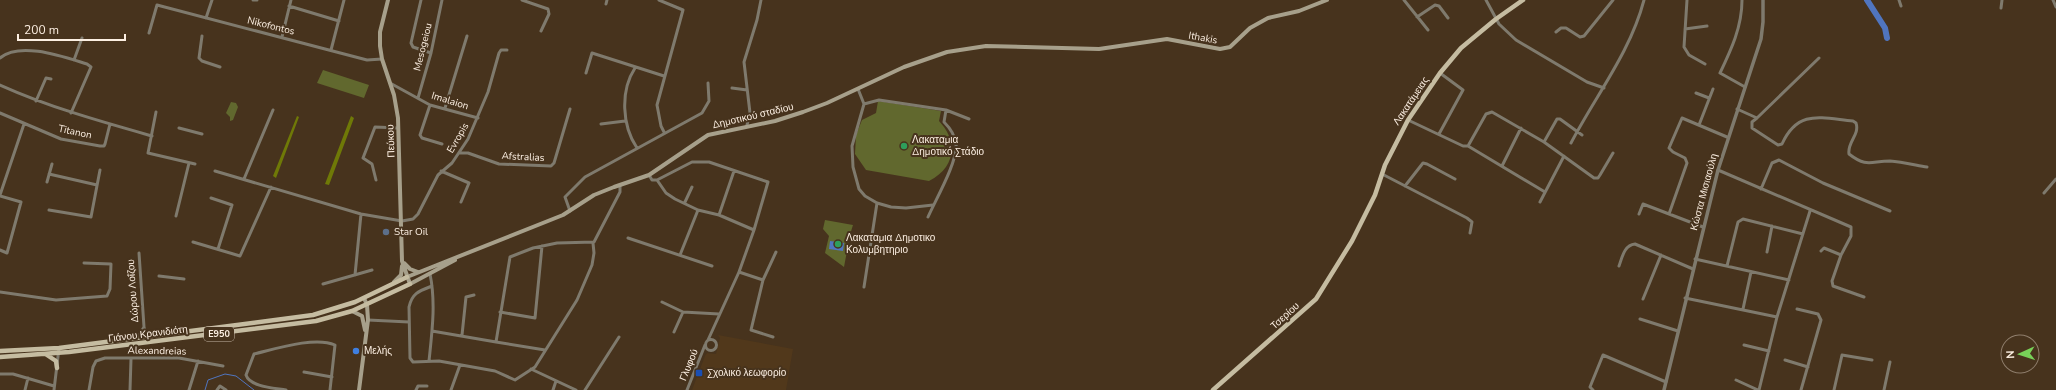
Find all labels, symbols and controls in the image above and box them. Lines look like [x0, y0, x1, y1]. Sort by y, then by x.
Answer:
street label: Nikofontos [246, 13, 296, 39]
scale bar [18, 16, 125, 42]
text: 200 m [24, 22, 59, 38]
street label: Mesogeiou [410, 22, 436, 72]
street label: Ithakis [1187, 29, 1219, 47]
street label: Λακατάμειας [1390, 74, 1432, 128]
street label: Imalaion [430, 89, 470, 113]
street label: Δημοτικού σταδίου [711, 100, 795, 132]
street label: Evropis [444, 120, 472, 156]
street label: Titanon [57, 122, 93, 142]
street label: Πεύκου [383, 124, 399, 158]
place label: Λακαταμια Δημοτικό Στάδιο [912, 133, 984, 159]
marker: Λακαταμια Δημοτικό Στάδιο [899, 141, 909, 151]
street label: Afstralias [501, 149, 545, 165]
street label: Κώστα Μισιαούλη [1687, 152, 1721, 232]
place label: Star Oil [394, 225, 428, 239]
marker: Star Oil [381, 227, 391, 237]
place label: Λακαταμια Δημοτικο Κολυμβητηριο [846, 231, 936, 257]
marker: Λακαταμια Δημοτικο Κολυμβητηριο [833, 239, 843, 249]
street label: Δώρου Λοΐζου [124, 259, 142, 323]
street label: Τσερίου [1267, 299, 1303, 333]
street label: Γιάνου Κρανιδιότη [108, 322, 188, 346]
road number: E950 [204, 327, 234, 341]
north arrow [2000, 334, 2040, 374]
street label: Alexandreias [127, 343, 187, 359]
place label: Μελής [364, 344, 392, 358]
marker: Μελής [351, 346, 361, 356]
street label: Γλυφού [676, 347, 702, 383]
text: N [2003, 350, 2018, 359]
place label: Σχολικό λεωφορίο [707, 366, 787, 380]
marker: Σχολικό λεωφορίο [694, 368, 704, 378]

